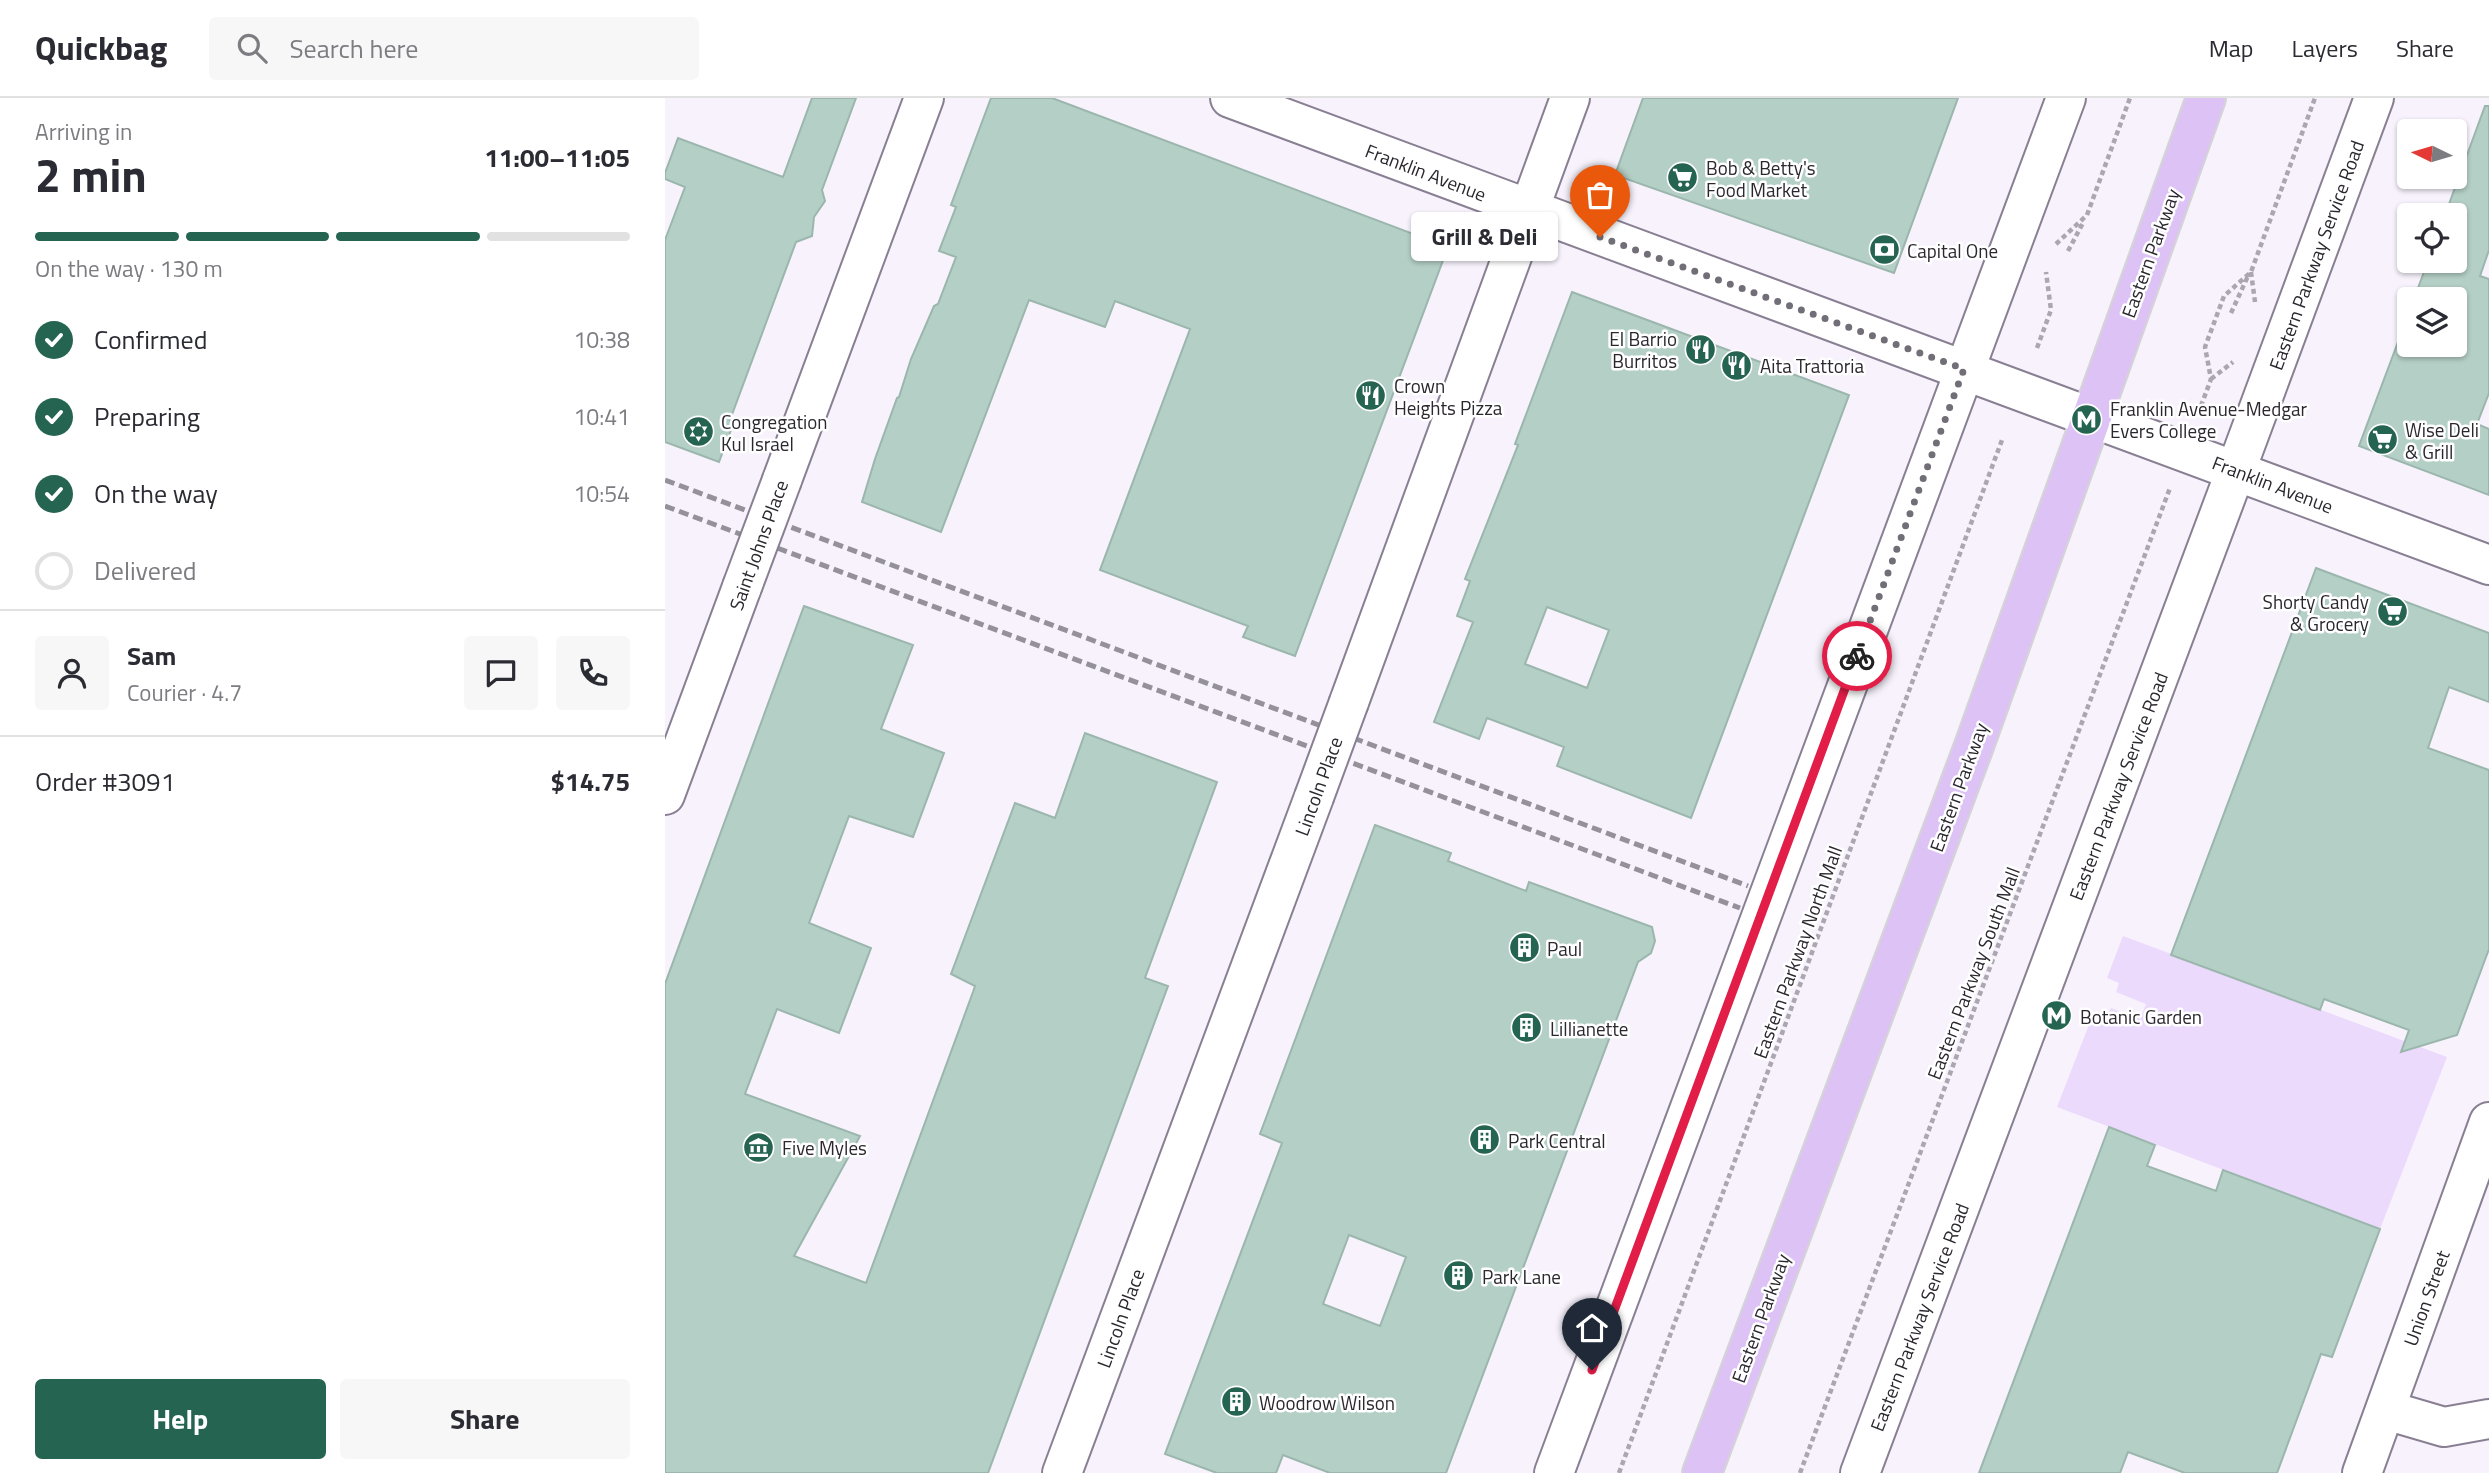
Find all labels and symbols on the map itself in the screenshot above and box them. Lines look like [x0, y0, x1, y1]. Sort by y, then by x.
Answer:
north arrow [2397, 119, 2467, 189]
street label: Franklin Avenue [1361, 136, 1491, 208]
street label: Eastern Parkway Service Road [2261, 136, 2371, 374]
place label: Bob & Betty's Food Market [1706, 153, 1816, 204]
supermarket icon: Bob & Betty's Food Market [1666, 161, 1700, 195]
pin [1570, 165, 1630, 237]
street label: Eastern Parkway [2113, 184, 2187, 322]
callout: Grill & Deli [1411, 212, 1558, 262]
bank icon: Capital One [1867, 233, 1901, 267]
place label: Capital One [1907, 236, 1998, 265]
place label: El Barrio Burritos [1609, 324, 1677, 375]
restaurant icon: El Barrio Burritos [1683, 332, 1717, 366]
restaurant icon: Aita Trattoria [1720, 348, 1754, 382]
place label: Aita Trattoria [1760, 351, 1864, 380]
place label: Crown Heights Pizza [1394, 371, 1503, 422]
restaurant icon: Crown Heights Pizza [1354, 379, 1388, 413]
place label: Franklin Avenue-Medgar Evers College [2110, 394, 2307, 445]
metro station icon: Franklin Avenue-Medgar Evers College [2070, 402, 2104, 436]
place label: Congregation Kul Israel [721, 407, 827, 458]
synagogue icon: Congregation Kul Israel [681, 415, 715, 449]
place label: Wise Deli & Grill [2405, 415, 2479, 466]
supermarket icon: Wise Deli & Grill [2365, 423, 2399, 457]
street label: Franklin Avenue [2208, 448, 2338, 520]
street label: Saint Johns Place [721, 476, 795, 614]
place label: Shorty Candy & Grocery [2263, 587, 2369, 638]
supermarket icon: Shorty Candy & Grocery [2375, 595, 2409, 629]
courier [1822, 621, 1892, 691]
street label: Eastern Parkway Service Road [2061, 668, 2175, 904]
street label: Eastern Parkway [1921, 718, 1995, 856]
street label: Lincoln Place [1287, 732, 1349, 840]
street label: Eastern Parkway North Mall [1745, 842, 1849, 1062]
street label: Eastern Parkway South Mall [1919, 863, 2027, 1083]
building icon: Paul [1507, 931, 1541, 965]
place label: Paul [1547, 934, 1582, 963]
metro station icon: Botanic Garden [2040, 999, 2074, 1033]
place label: Botanic Garden [2080, 1002, 2202, 1031]
building icon: Lillianette [1510, 1011, 1544, 1045]
place label: Lillianette [1550, 1014, 1628, 1043]
building icon: Park Central [1468, 1123, 1502, 1157]
place label: Park Central [1508, 1126, 1606, 1155]
museum icon: Five Myles [742, 1130, 776, 1164]
place label: Five Myles [782, 1133, 867, 1162]
street label: Eastern Parkway Service Road [1862, 1199, 1976, 1435]
street label: Union Street [2395, 1246, 2457, 1350]
street label: Eastern Parkway [1723, 1249, 1797, 1387]
building icon: Park Lane [1442, 1259, 1476, 1293]
place label: Park Lane [1482, 1262, 1561, 1291]
street label: Lincoln Place [1089, 1264, 1151, 1372]
pin [1562, 1298, 1622, 1370]
building icon: Woodrow Wilson [1219, 1385, 1253, 1419]
place label: Woodrow Wilson [1259, 1388, 1395, 1417]

